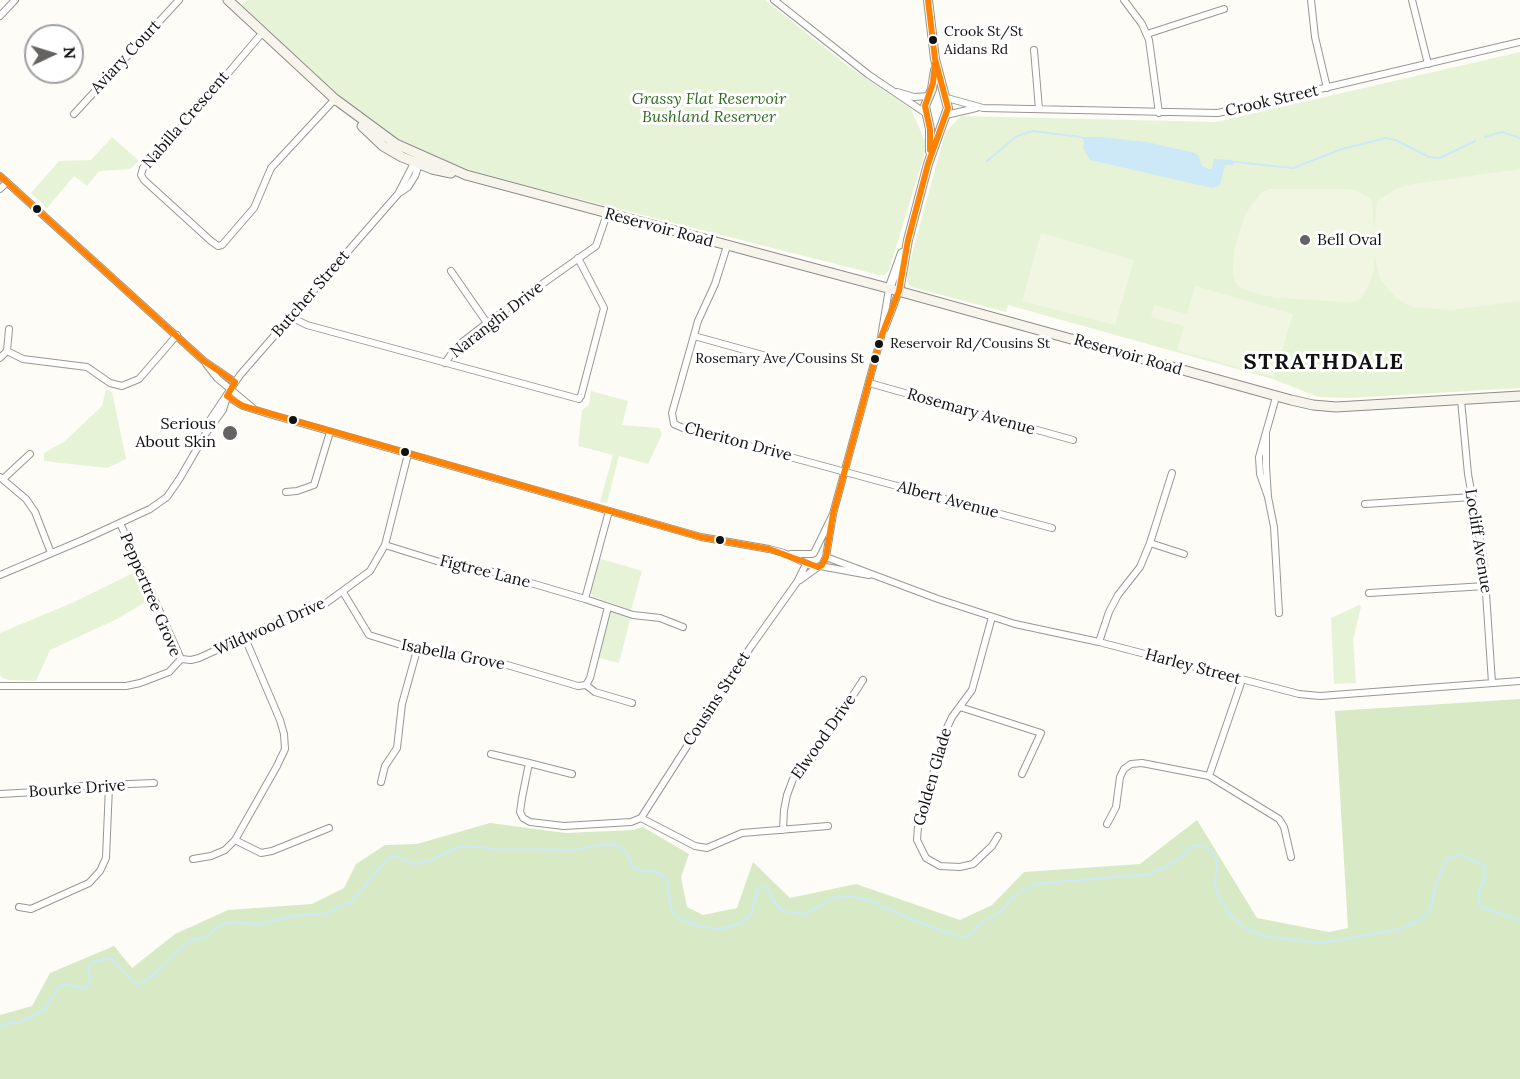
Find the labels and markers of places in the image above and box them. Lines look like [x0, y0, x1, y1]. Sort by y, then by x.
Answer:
place label: Crook St/St Aidans Rd [944, 24, 1023, 56]
marker: Crook St/St Aidans Rd [927, 34, 939, 46]
unlabelled marker [31, 203, 43, 215]
place label: Bell Oval [1317, 230, 1382, 250]
marker: Bell Oval [1298, 233, 1312, 247]
place label: Reservoir Rd/Cousins St [890, 336, 1050, 352]
marker: Reservoir Rd/Cousins St [873, 338, 885, 350]
place label: Rosemary Ave/Cousins St [695, 351, 864, 367]
marker: Rosemary Ave/Cousins St [869, 353, 881, 365]
place label: Serious About Skin [135, 414, 216, 452]
unlabelled marker [287, 414, 299, 426]
marker: Serious About Skin [221, 424, 239, 442]
unlabelled marker [399, 446, 411, 458]
unlabelled marker [714, 534, 726, 546]

